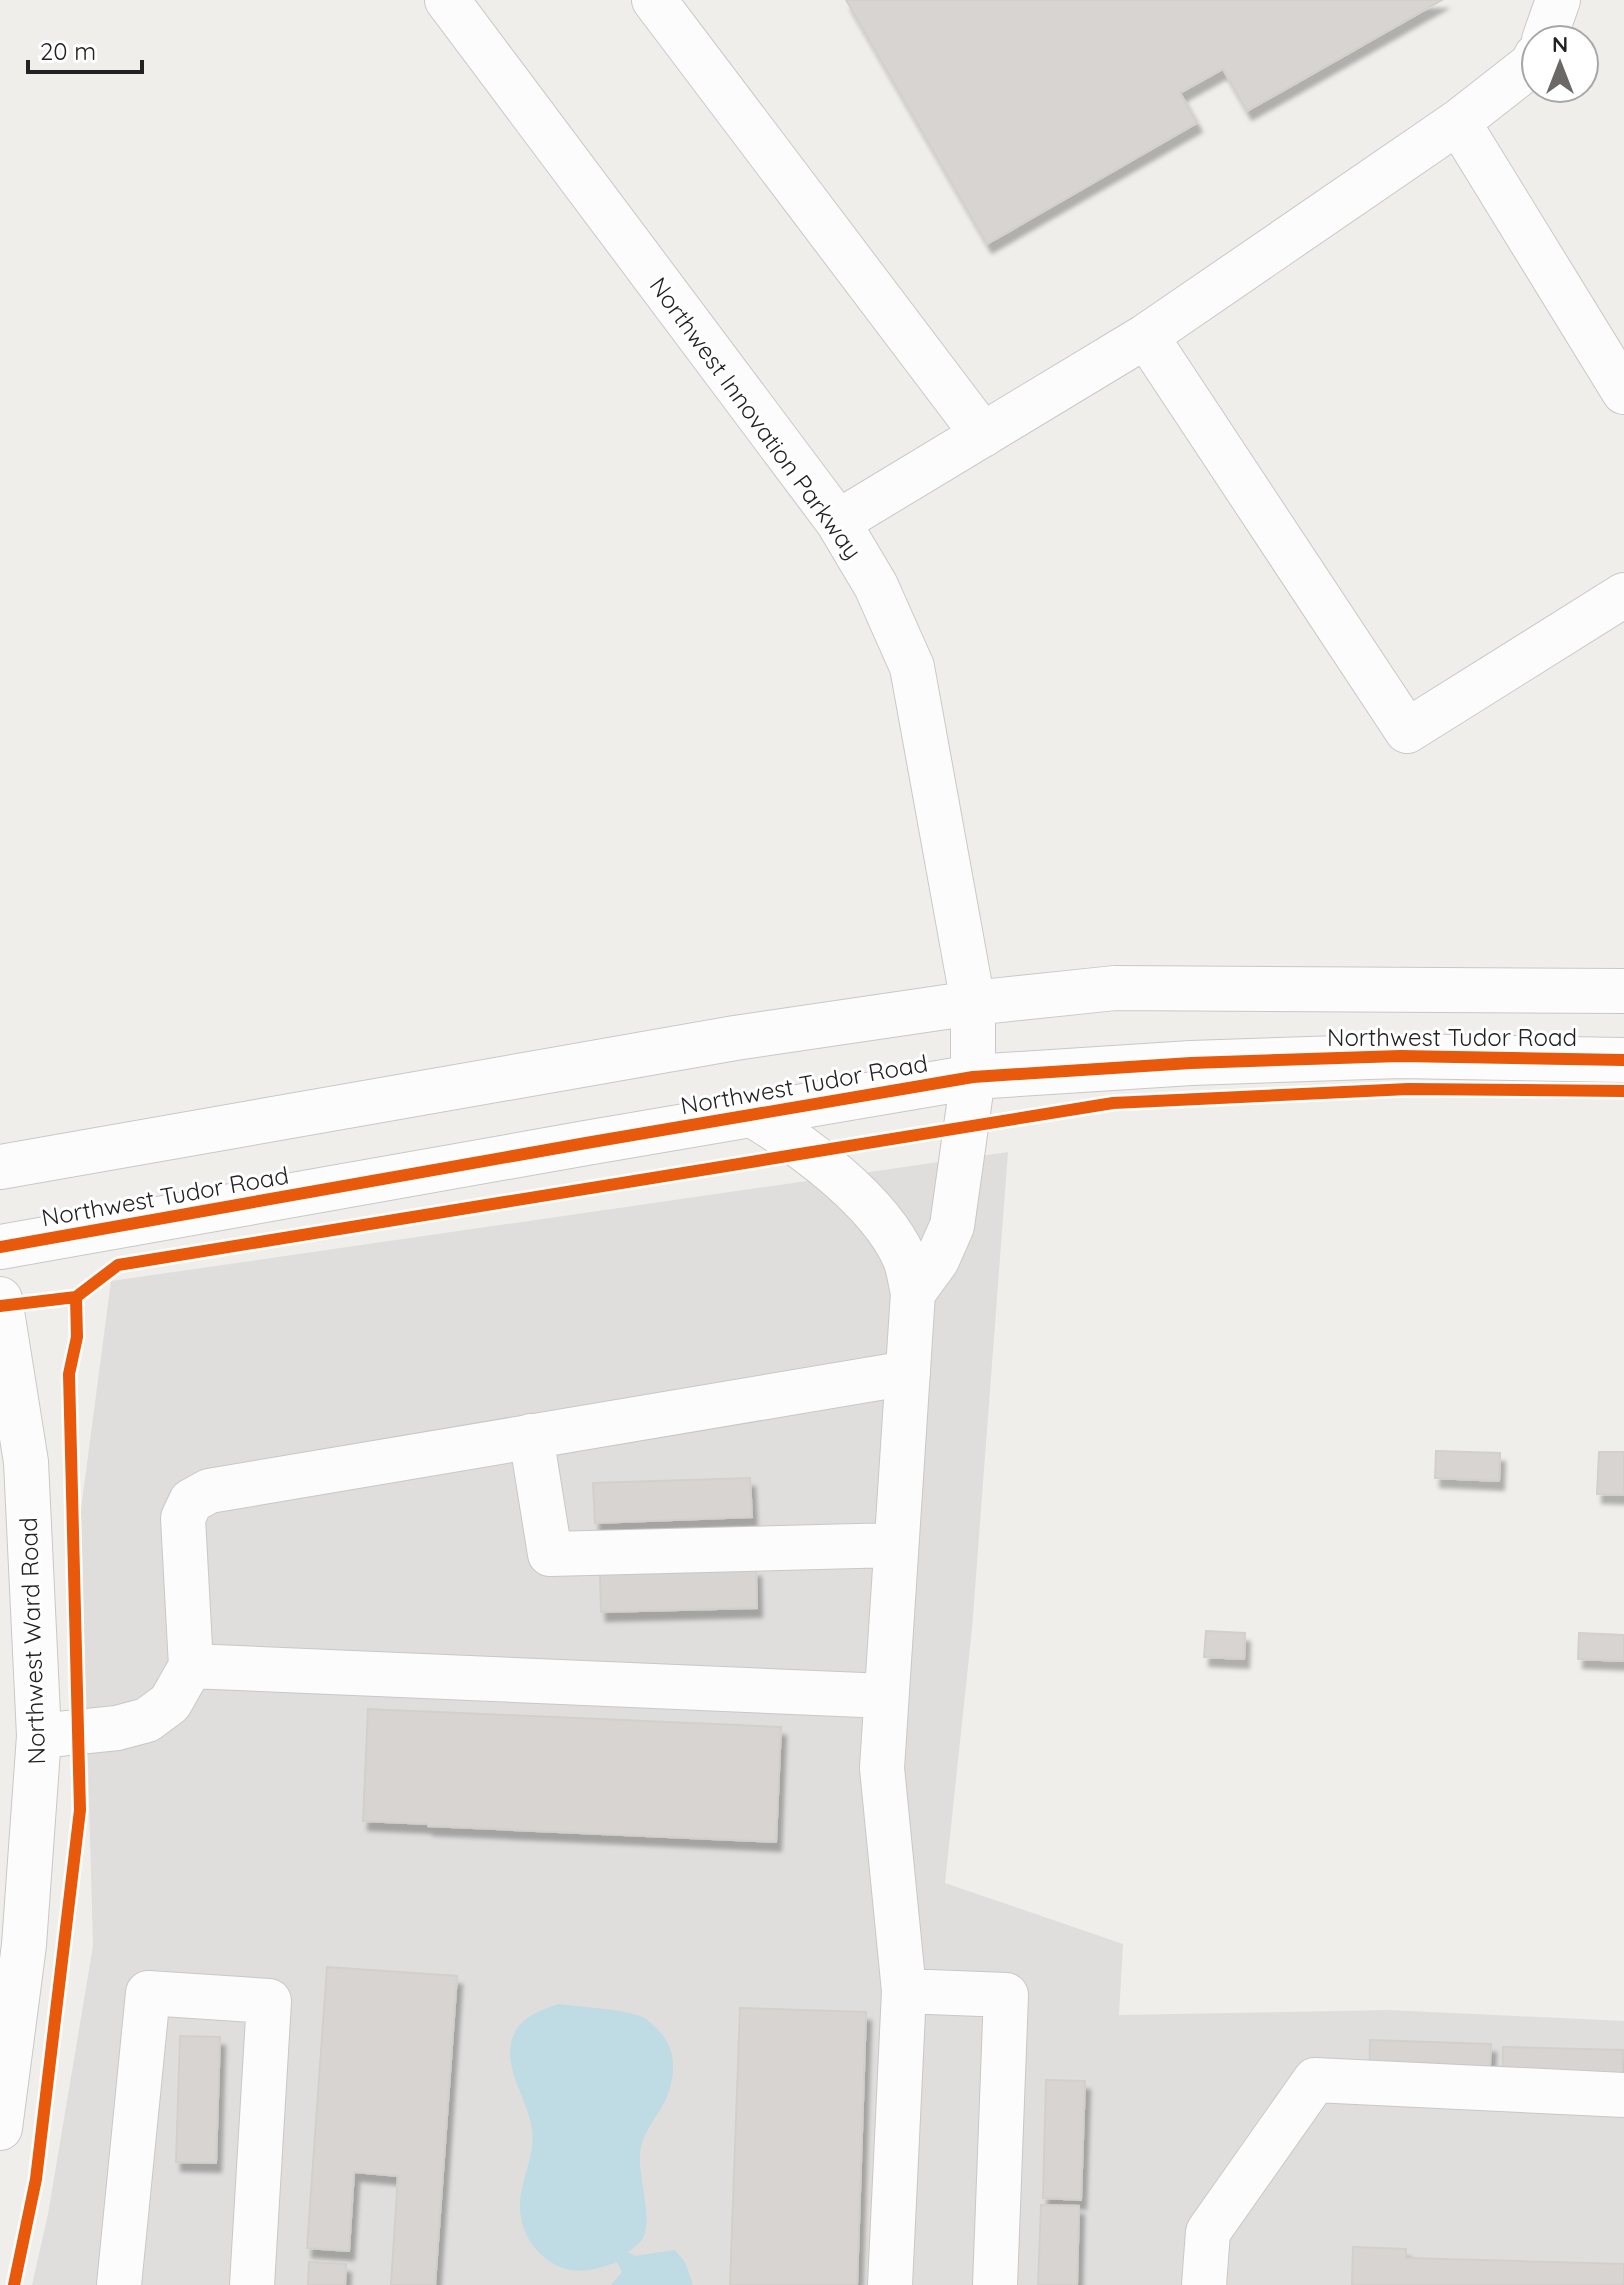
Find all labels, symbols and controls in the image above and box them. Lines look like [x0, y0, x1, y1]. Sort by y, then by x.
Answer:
scale bar [28, 24, 142, 74]
north arrow [1520, 24, 1600, 104]
text: N [1552, 30, 1568, 58]
text: 20 m [40, 36, 96, 66]
street label: Northwest Innovation Parkway [644, 271, 868, 565]
street label: Northwest Tudor Road [1327, 1022, 1577, 1052]
street label: Northwest Tudor Road [678, 1048, 930, 1120]
street label: Northwest Tudor Road [39, 1160, 291, 1232]
street label: Northwest Ward Road [13, 1517, 51, 1765]

